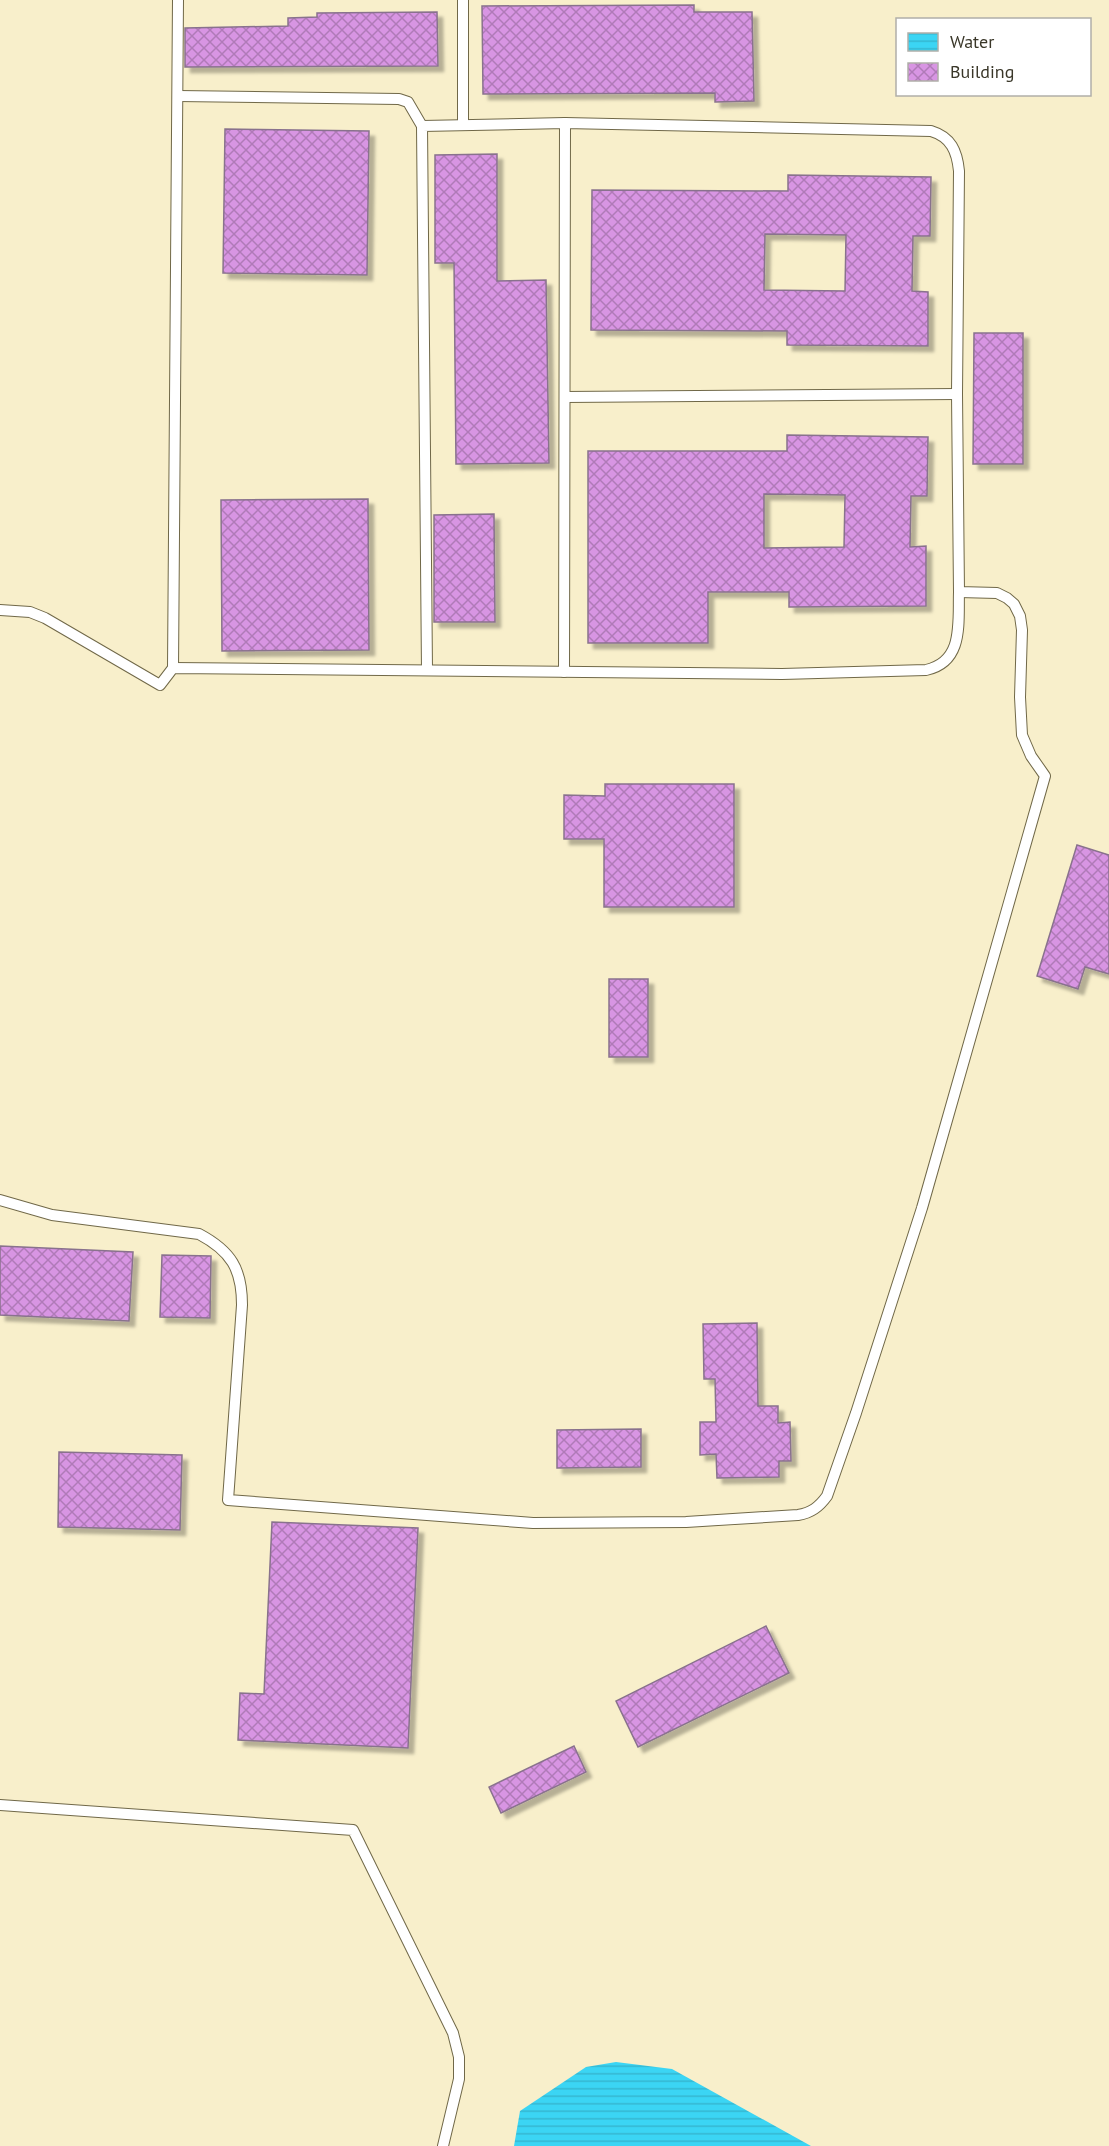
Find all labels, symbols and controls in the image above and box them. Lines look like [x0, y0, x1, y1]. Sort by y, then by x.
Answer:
legend [896, 18, 1091, 96]
text: Water [950, 30, 994, 53]
text: Building [950, 60, 1014, 83]

